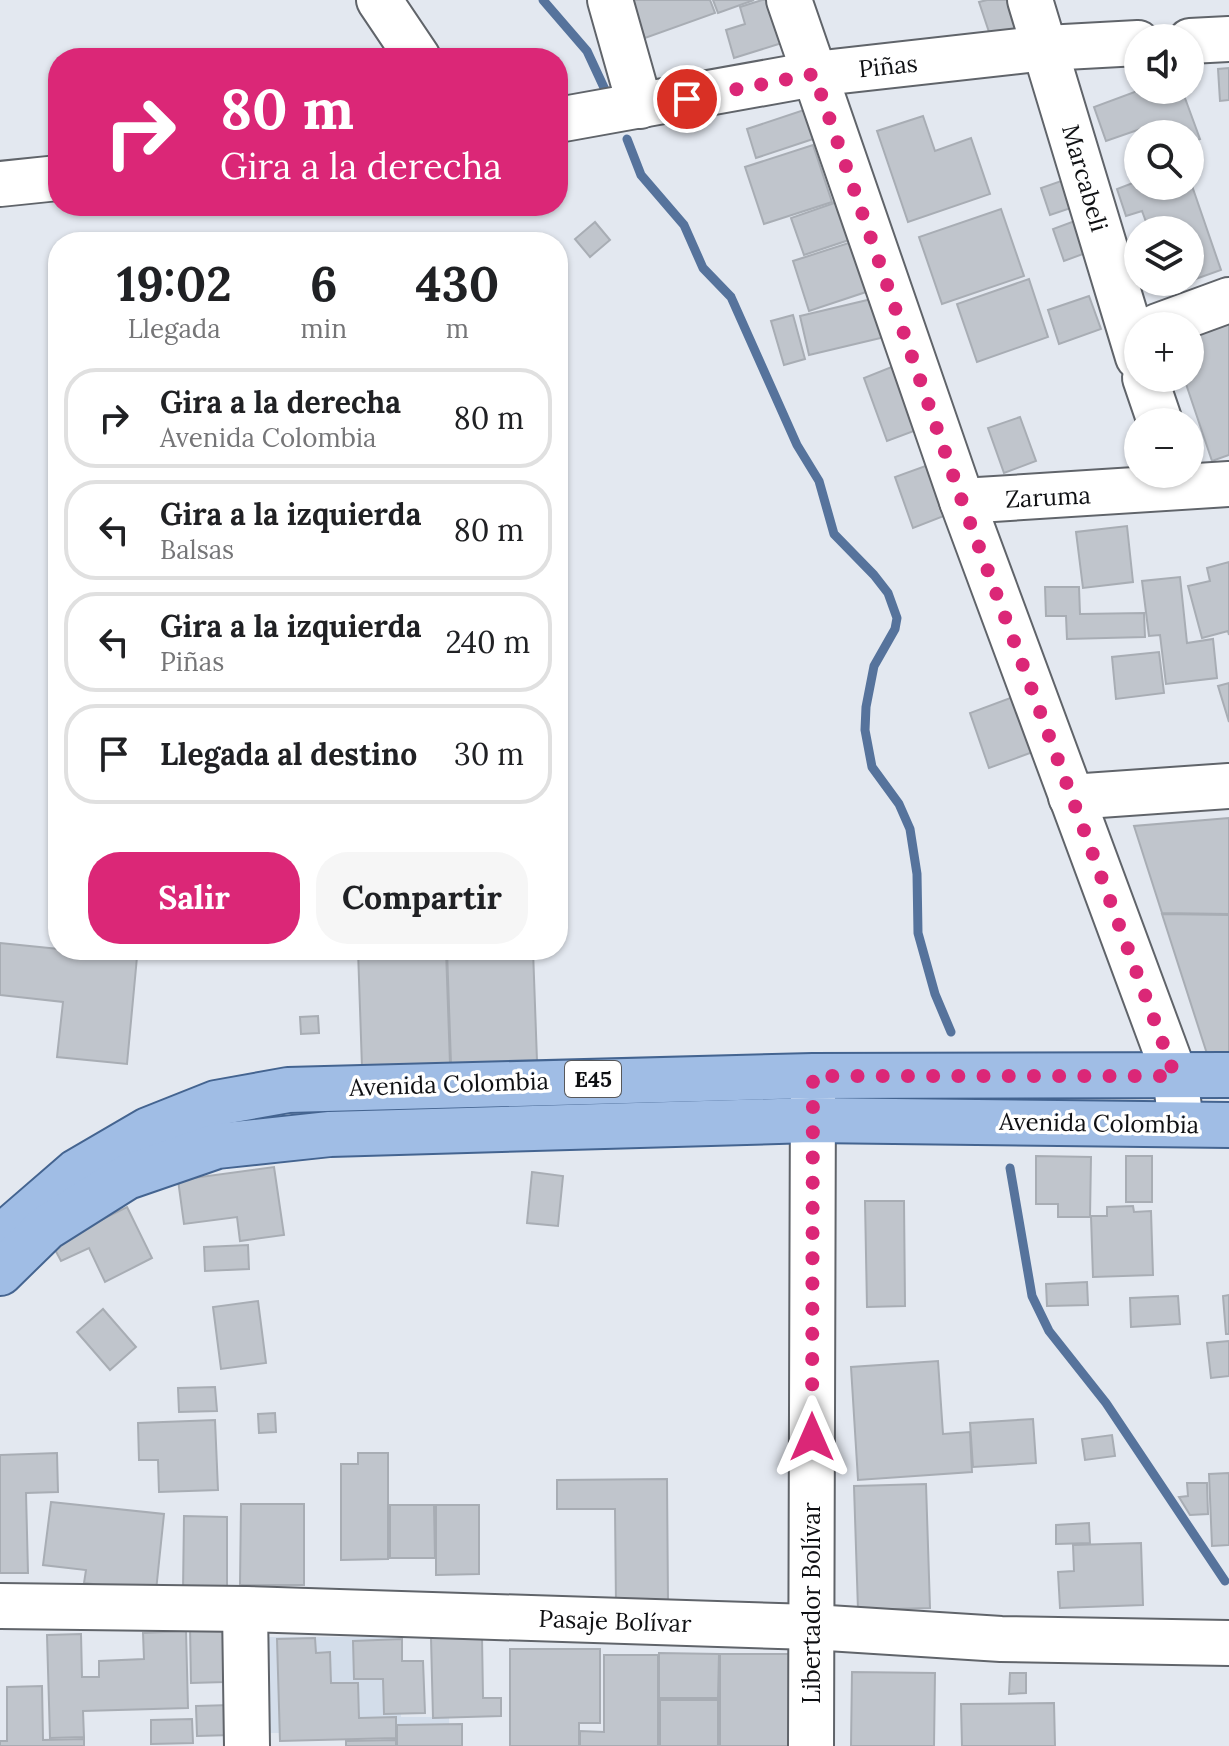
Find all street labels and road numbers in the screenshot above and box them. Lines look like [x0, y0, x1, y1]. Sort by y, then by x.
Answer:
street label: Piñas [857, 47, 919, 85]
street label: Marcabeli [1055, 121, 1115, 235]
street label: Zaruma [1004, 479, 1092, 515]
road number: E45 [565, 1061, 621, 1097]
street label: Avenida Colombia [348, 1065, 549, 1103]
street label: Avenida Colombia [998, 1106, 1199, 1140]
street label: Libertador Bolívar [796, 1501, 827, 1704]
street label: Pasaje Bolívar [538, 1603, 692, 1639]

